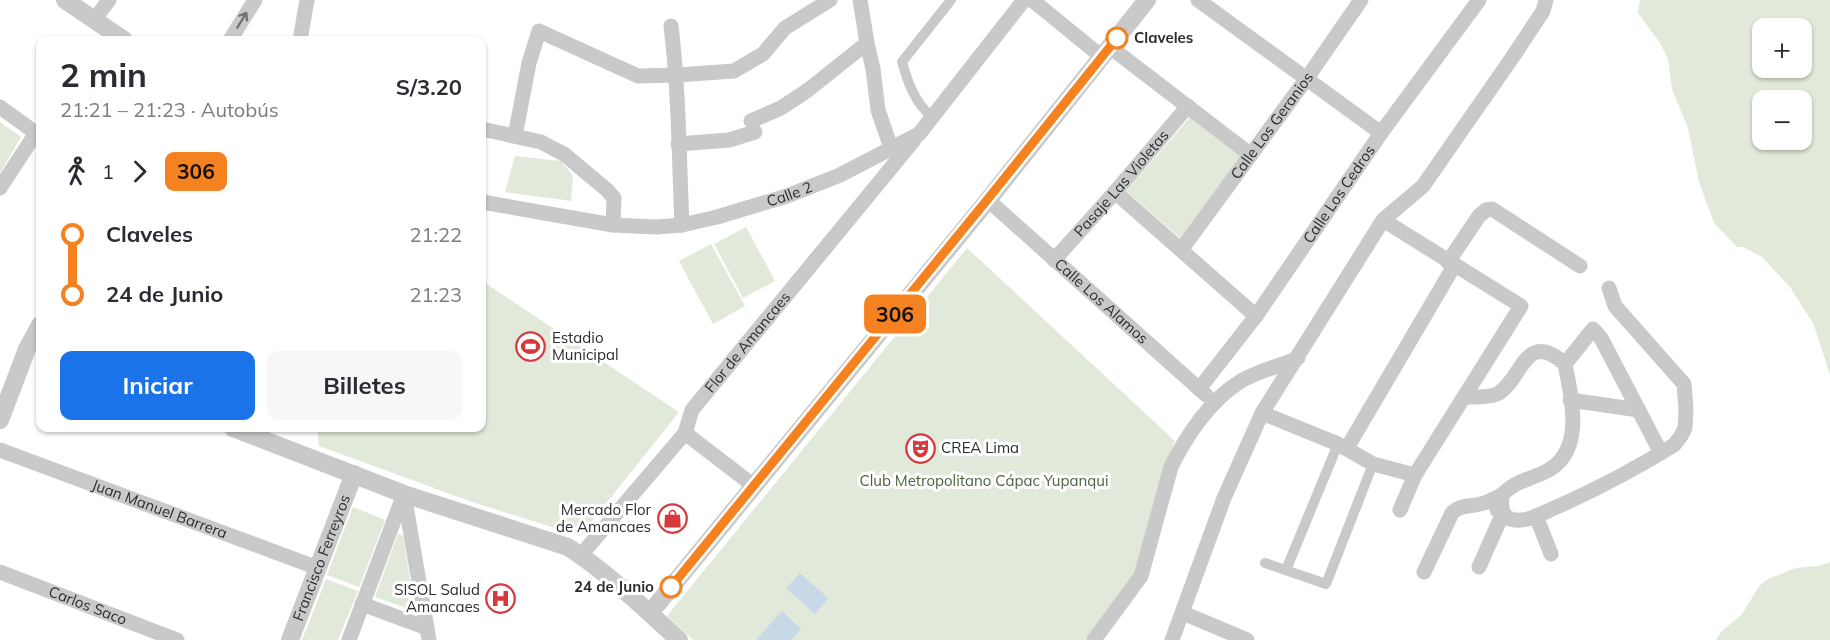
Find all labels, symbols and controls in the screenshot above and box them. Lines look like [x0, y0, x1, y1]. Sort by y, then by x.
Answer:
one-way arrow [237, 12, 249, 29]
map controls [1752, 18, 1812, 150]
button: + [1752, 18, 1812, 78]
marker: Claveles [1106, 27, 1128, 49]
place label: Claveles [1134, 28, 1193, 47]
text: 2 min [60, 54, 147, 95]
street label: Calle Los Geranios [1226, 68, 1317, 183]
text: S/3.20 [396, 73, 462, 101]
button: − [1752, 90, 1812, 150]
text: 21:21 – 21:23 · Autobús [60, 97, 279, 122]
street label: Pasaje Las Violetas [1070, 126, 1173, 240]
street label: Calle Los Cedros [1299, 141, 1379, 247]
icon: walk [60, 155, 93, 188]
icon: forward [123, 155, 156, 188]
text: 306 [177, 158, 215, 184]
text: 1 [102, 159, 114, 184]
street label: Calle 2 [764, 177, 815, 211]
text: Claveles [106, 220, 193, 248]
text: 21:22 [409, 222, 462, 247]
street label: Calle Los Alamos [1051, 254, 1152, 348]
text: 24 de Junio [106, 280, 223, 308]
text: 21:23 [409, 282, 462, 307]
street label: Flor de Amancaes [700, 288, 794, 396]
line badge: 306 [860, 294, 930, 334]
text: 306 [876, 301, 914, 327]
place label: Estadio Municipal [552, 328, 618, 364]
sports icon: Estadio Municipal [515, 331, 547, 363]
button: Iniciar [60, 351, 255, 420]
button: Billetes [267, 351, 462, 420]
theatre icon: CREA Lima [904, 432, 936, 464]
place label: CREA Lima [941, 438, 1019, 457]
park label: Club Metropolitano Cápac Yupanqui [859, 471, 1109, 490]
street label: Juan Manuel Barrera [89, 475, 230, 542]
street label: Francisco Ferreyros [288, 492, 354, 624]
place label: Mercado Flor de Amancaes [556, 500, 652, 536]
shop icon: Mercado Flor de Amancaes [656, 503, 688, 535]
marker: 24 de Junio [660, 576, 682, 598]
place label: 24 de Junio [574, 577, 654, 596]
place label: SISOL Salud Amancaes [394, 580, 480, 616]
street label: Carlos Saco [46, 582, 130, 629]
hospital icon: SISOL Salud Amancaes [485, 583, 517, 615]

